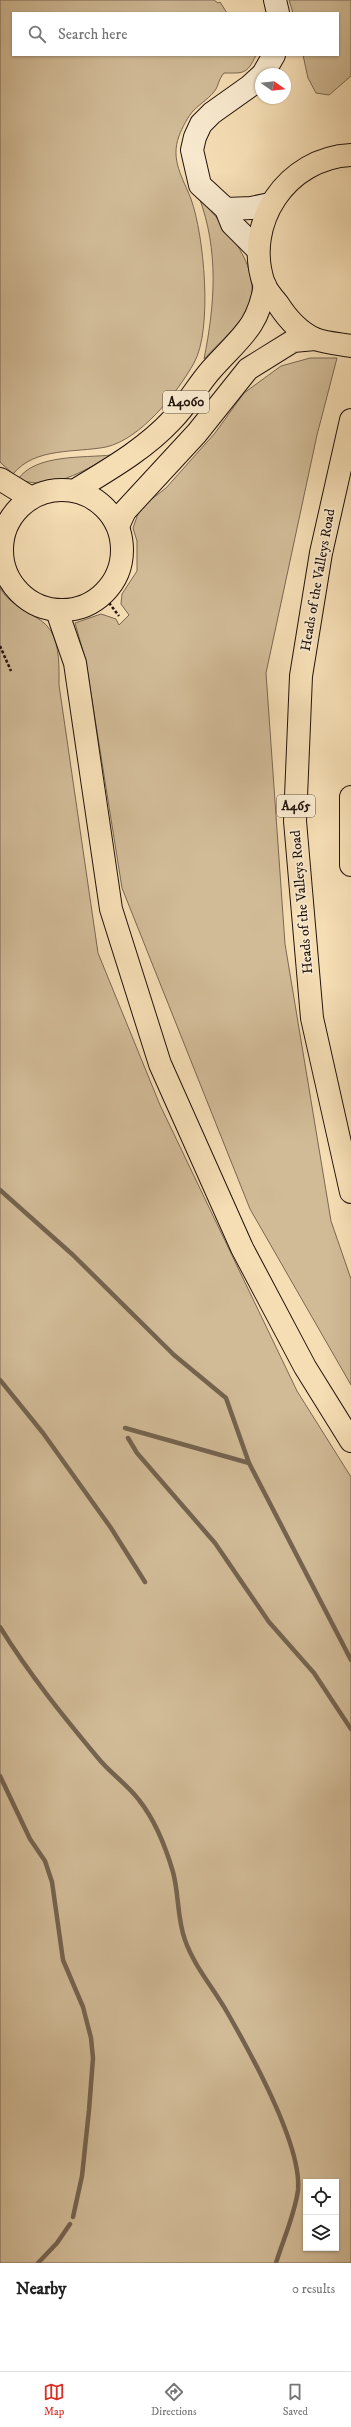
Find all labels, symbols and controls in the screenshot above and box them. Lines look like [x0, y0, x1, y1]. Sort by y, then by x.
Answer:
search box [12, 12, 339, 56]
icon: search [26, 23, 48, 45]
text: Search here [58, 25, 127, 44]
north arrow [255, 68, 291, 104]
road number: A4060 [163, 391, 209, 413]
street label: Heads of the Valleys Road [297, 507, 339, 653]
road number: A465 [277, 795, 315, 817]
street label: Heads of the Valleys Road [287, 829, 317, 975]
map controls [303, 2179, 339, 2251]
button: locate [303, 2179, 339, 2215]
button: layers [303, 2215, 339, 2251]
text: Nearby [16, 2278, 66, 2300]
text: 0 results [292, 2281, 335, 2297]
tab: Map [43, 2381, 65, 2419]
tab: Directions [151, 2381, 197, 2419]
tab: Saved [283, 2381, 308, 2419]

